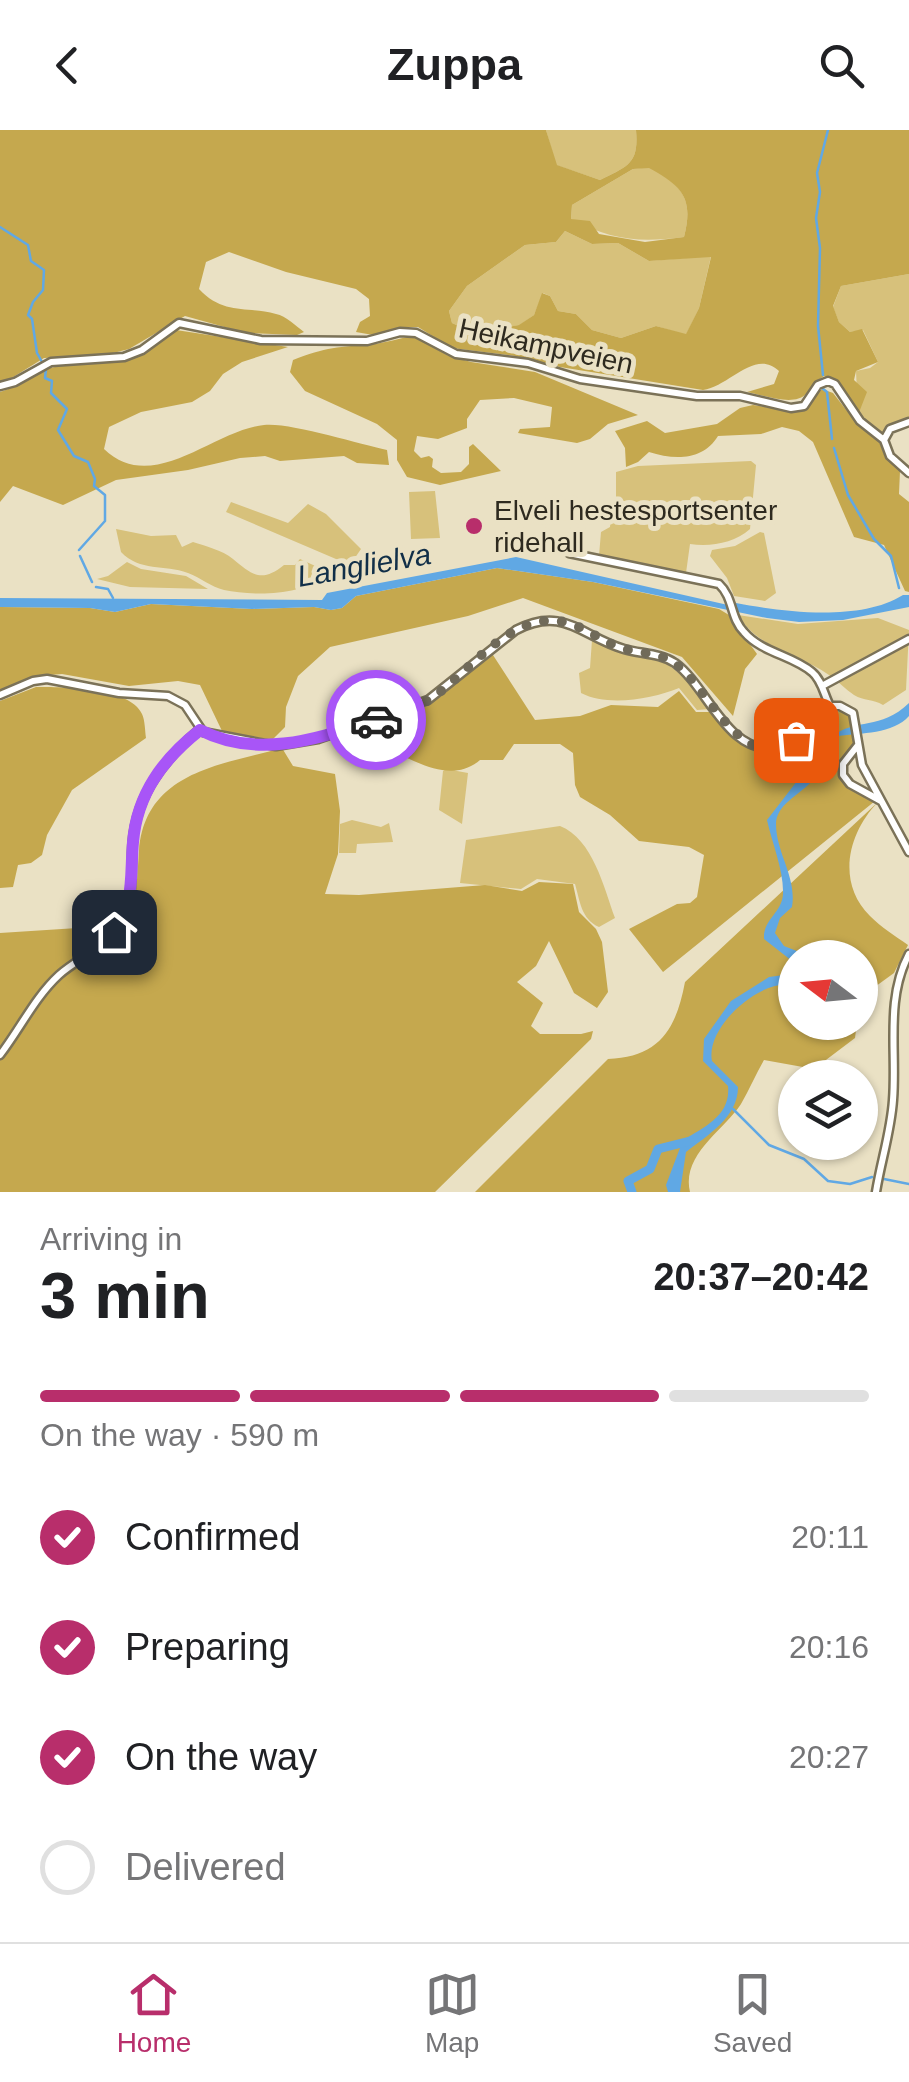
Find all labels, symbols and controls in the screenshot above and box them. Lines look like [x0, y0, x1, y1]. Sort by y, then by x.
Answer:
icon: back [40, 38, 95, 93]
icon: search [814, 38, 869, 93]
text: Zuppa [387, 39, 522, 90]
street label: Heikampveien [456, 312, 636, 380]
place label: Elveli hestesportsenter ridehall [494, 495, 777, 558]
marker: Elveli hestesportsenter ridehall [463, 515, 485, 537]
water label: Langlielva [295, 537, 433, 593]
courier [326, 670, 426, 770]
icon: car [349, 693, 404, 748]
pin [754, 698, 839, 783]
icon: bag [769, 713, 824, 768]
pin [72, 890, 157, 975]
icon: home [87, 905, 142, 960]
north arrow [778, 940, 878, 1040]
map controls [778, 940, 878, 1160]
button: layers [778, 1060, 878, 1160]
text: Arriving in [40, 1221, 182, 1257]
text: 20:37–20:42 [653, 1256, 869, 1298]
text: 3 min [40, 1259, 210, 1332]
text: On the way · 590 m [40, 1417, 319, 1453]
icon: check [40, 1510, 95, 1565]
text: Confirmed [125, 1516, 300, 1558]
text: 20:11 [791, 1519, 869, 1555]
icon: check [40, 1620, 95, 1675]
text: Preparing [125, 1626, 290, 1668]
text: 20:16 [789, 1629, 869, 1665]
icon: check [40, 1730, 95, 1785]
text: On the way [125, 1736, 317, 1778]
text: 20:27 [789, 1739, 869, 1775]
text: Delivered [125, 1846, 286, 1888]
tab: Home [117, 1967, 191, 2059]
tab: Map [425, 1967, 480, 2059]
tab: Saved [713, 1967, 792, 2059]

